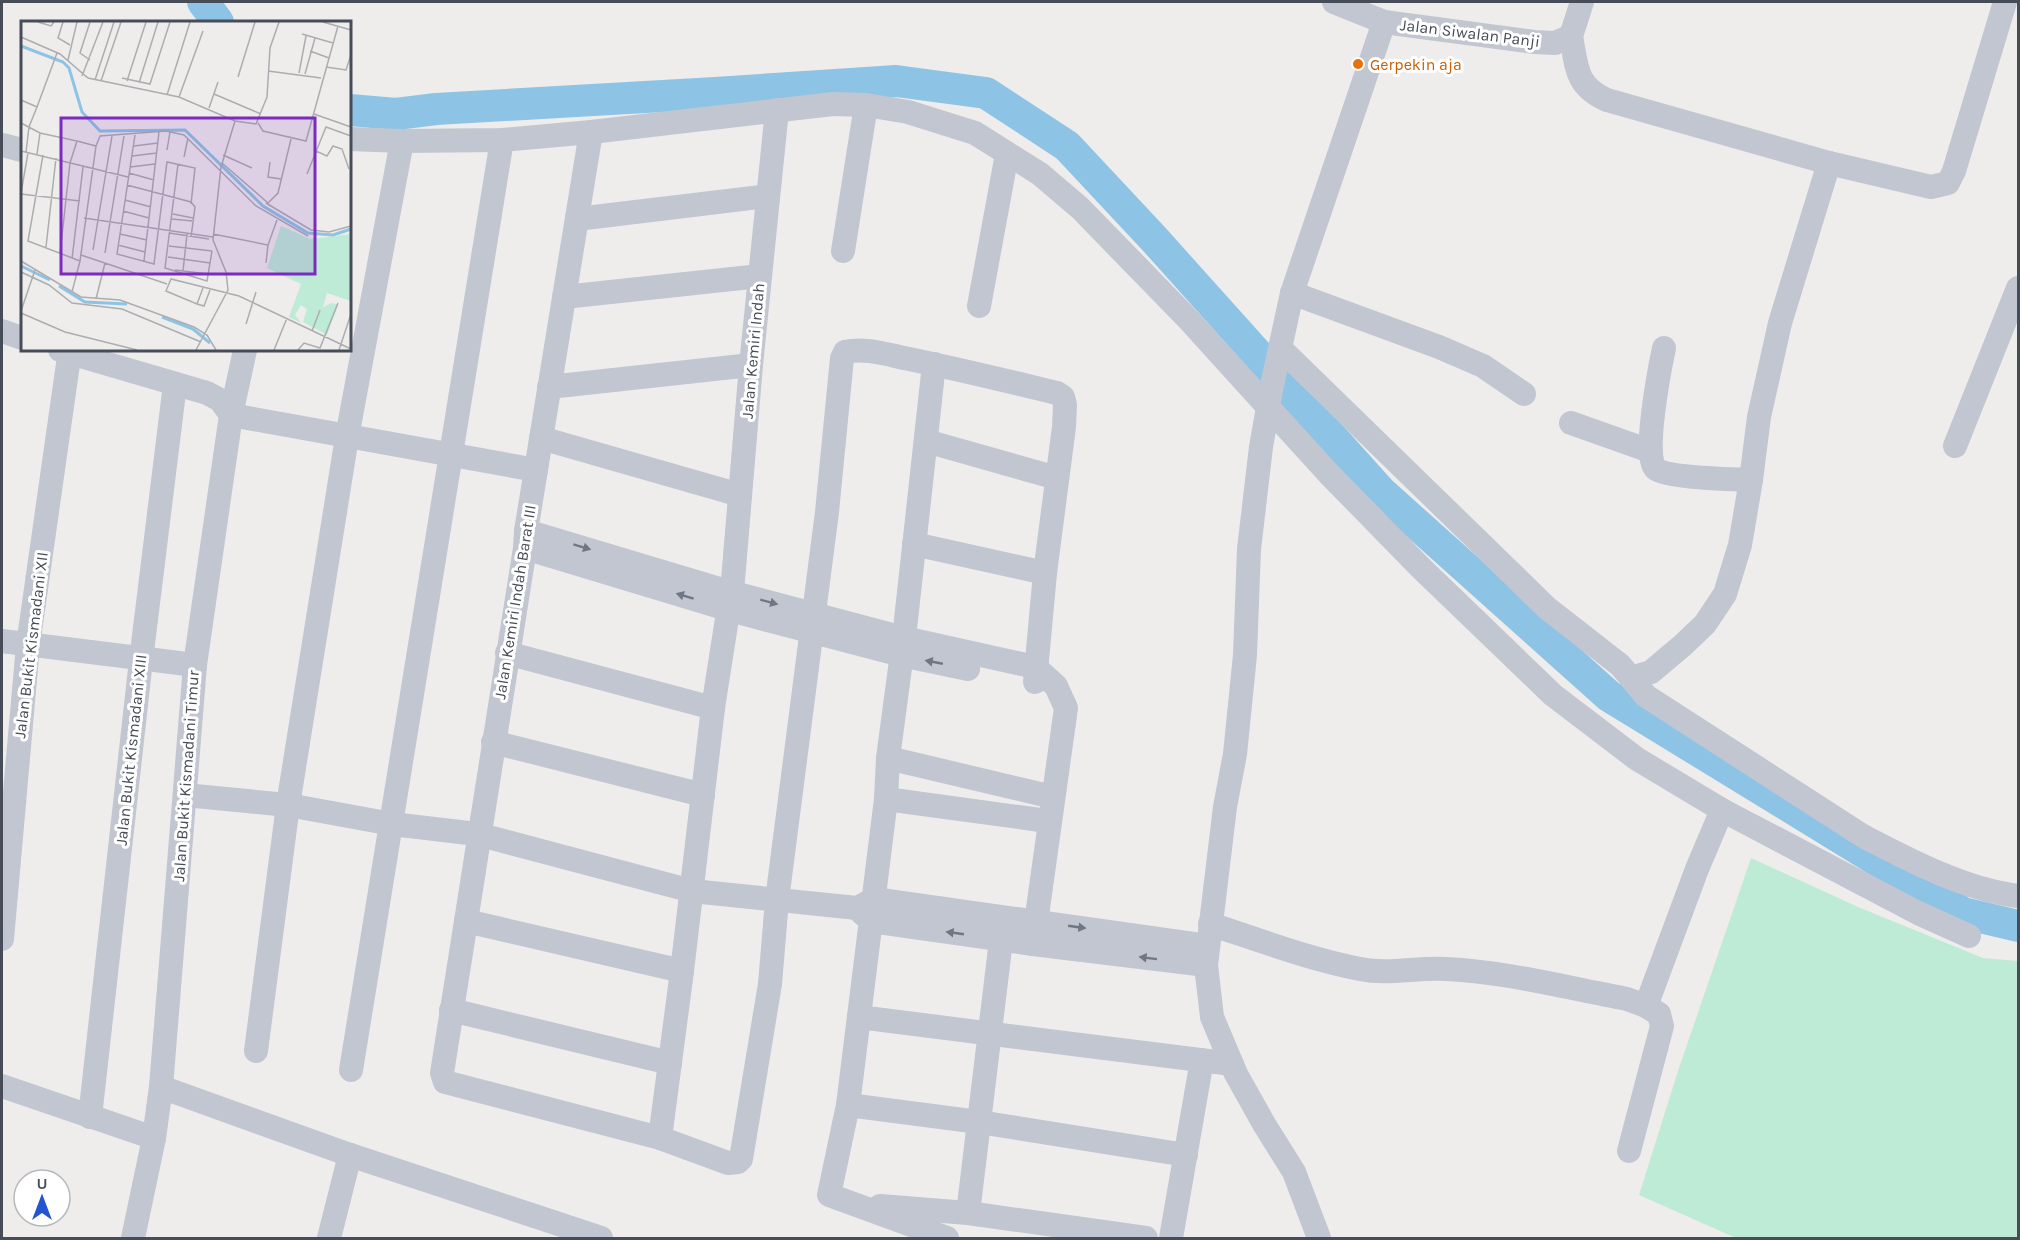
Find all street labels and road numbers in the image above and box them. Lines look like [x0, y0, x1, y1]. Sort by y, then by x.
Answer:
street label: Jalan Siwalan Panji [1399, 15, 1541, 51]
street label: Jalan Kemiri Indah [738, 282, 768, 420]
street label: Jalan Kemiri Indah Barat III [490, 503, 540, 701]
street label: Jalan Bukit Kismadani XII [10, 551, 52, 739]
street label: Jalan Bukit Kismadani XIII [112, 653, 150, 847]
street label: Jalan Bukit Kismadani Timur [169, 670, 203, 882]

